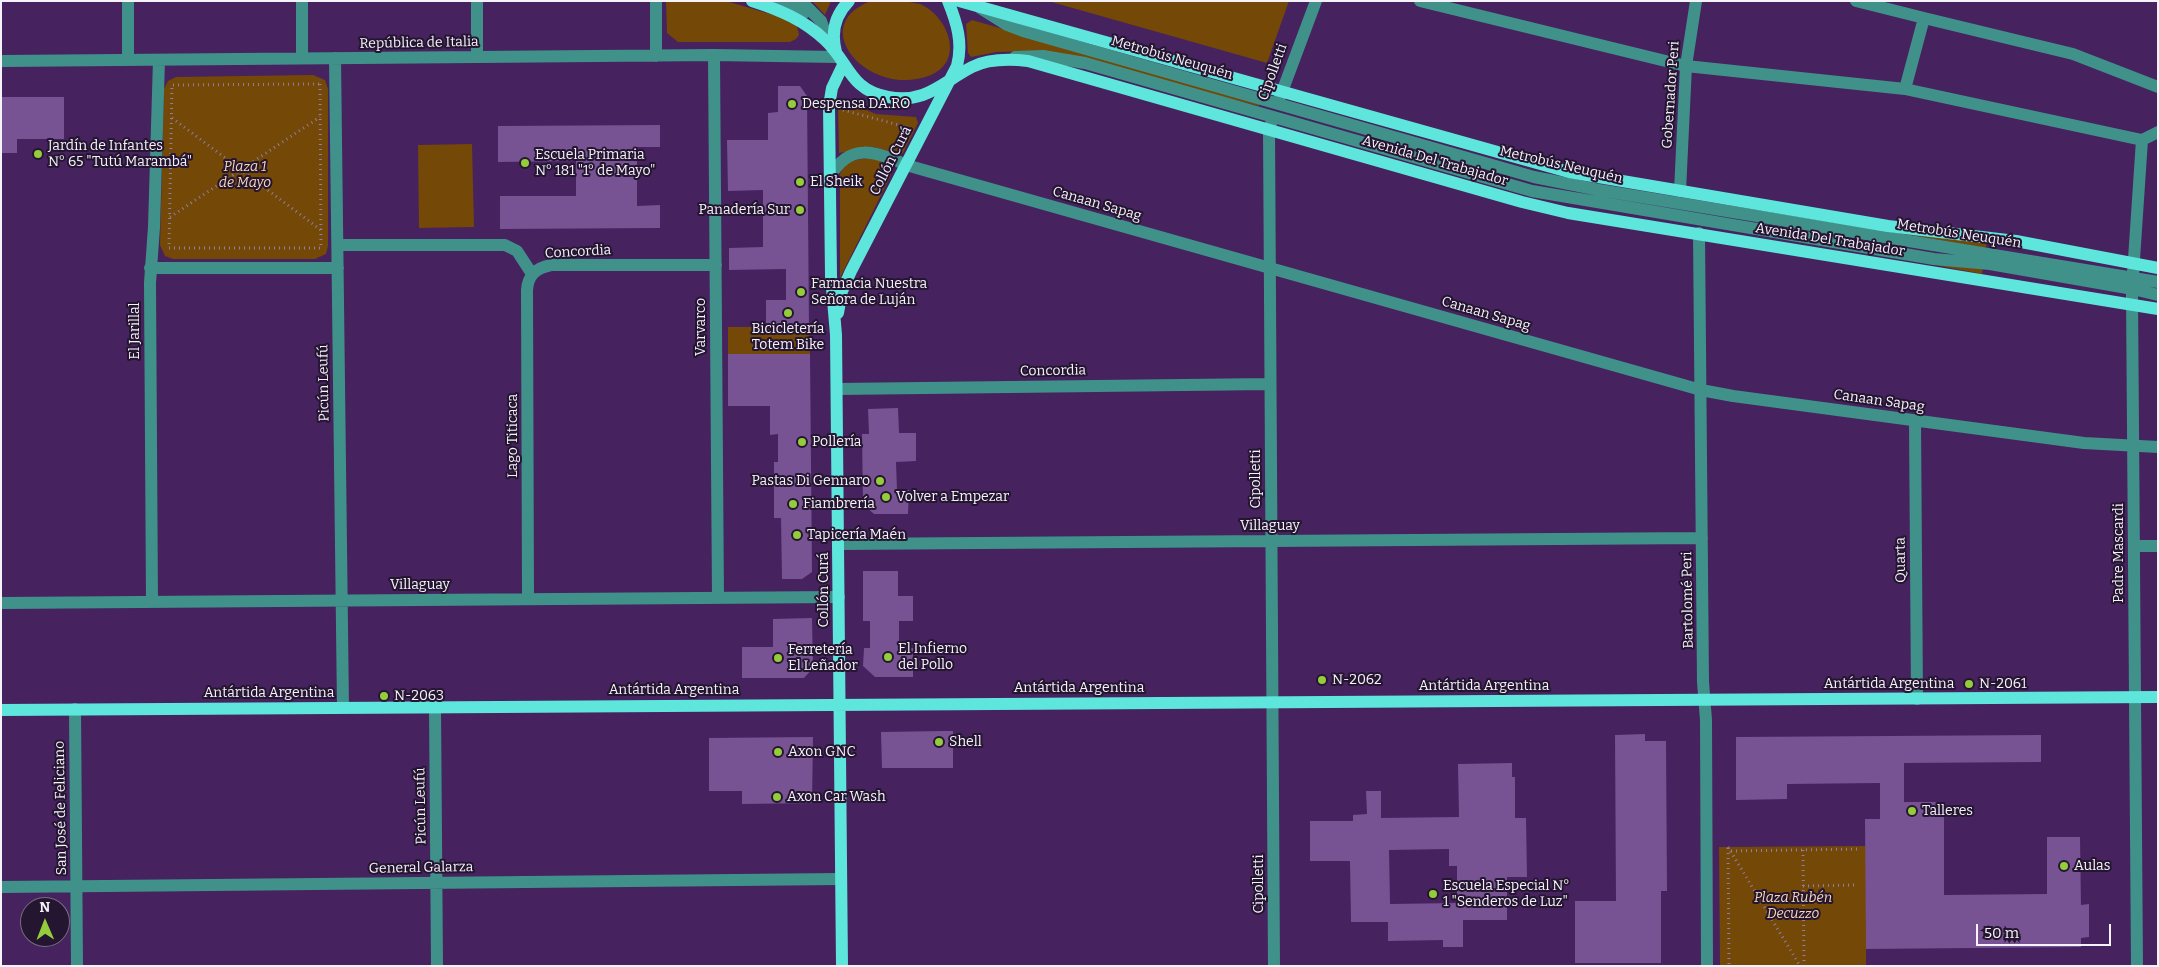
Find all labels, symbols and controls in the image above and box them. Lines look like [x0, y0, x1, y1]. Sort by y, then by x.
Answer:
street label: Metrobús Neuquén [1109, 33, 1235, 83]
street label: República de Italia [359, 34, 479, 52]
street label: Cipolletti [1255, 41, 1291, 103]
street label: Gobernador Peri [1659, 41, 1683, 149]
place label: Despensa DA.RO [802, 96, 910, 112]
marker: Despensa DA.RO [786, 98, 798, 110]
street label: Collón Curá [866, 124, 916, 198]
street label: Avenida Del Trabajador [1360, 132, 1510, 190]
place label: Jardín de Infantes N° 65 "Tutú Marambá" [48, 138, 192, 170]
street label: Metrobús Neuquén [1498, 143, 1624, 187]
place label: Escuela Primaria N° 181 "1° de Mayo" [535, 147, 655, 180]
marker: Jardín de Infantes N° 65 "Tutú Marambá" [32, 148, 44, 160]
marker: Escuela Primaria N° 181 "1° de Mayo" [519, 157, 531, 169]
park label: Plaza 1 de Mayo [219, 159, 271, 192]
place label: El Sheik [810, 174, 862, 190]
marker: El Sheik [794, 176, 806, 188]
street label: Canaan Sapag [1051, 183, 1143, 225]
place label: Panadería Sur [698, 202, 790, 218]
marker: Panadería Sur [794, 204, 806, 216]
street label: Metrobús Neuquén [1896, 216, 2022, 252]
street label: Avenida Del Trabajador [1754, 220, 1906, 260]
street label: Concordia [544, 242, 612, 262]
place label: Farmacia Nuestra Señora de Luján [811, 276, 927, 308]
marker: Farmacia Nuestra Señora de Luján [795, 286, 807, 298]
street label: Canaan Sapag [1440, 293, 1532, 335]
street label: Varvarco [693, 298, 709, 356]
street label: El Jarillal [127, 302, 143, 360]
marker: Bicicletería Totem Bike [782, 307, 794, 319]
place label: Bicicletería Totem Bike [752, 321, 824, 354]
street label: Picún Leufú [315, 344, 333, 422]
street label: Concordia [1020, 362, 1086, 380]
street label: Canaan Sapag [1832, 386, 1926, 416]
street label: Lago Titicaca [505, 394, 521, 478]
place label: Pollería [812, 434, 862, 450]
marker: Pollería [796, 436, 808, 448]
street label: Cipolletti [1248, 449, 1264, 509]
place label: Pastas Di Gennaro [752, 473, 870, 489]
marker: Pastas Di Gennaro [874, 475, 886, 487]
place label: Volver a Empezar [896, 489, 1009, 505]
marker: Volver a Empezar [880, 491, 892, 503]
place label: Fiambrería [803, 496, 875, 512]
marker: Fiambrería [787, 498, 799, 510]
street label: Padre Mascardi [2111, 503, 2127, 603]
street label: Villaguay [1240, 518, 1300, 534]
place label: Tapicería Maén [807, 527, 906, 543]
marker: Tapicería Maén [791, 529, 803, 541]
street label: Quarta [1892, 537, 1910, 583]
street label: Bartolomé Peri [1679, 551, 1697, 649]
street label: Collón Curá [816, 552, 832, 628]
street label: Villaguay [390, 577, 450, 593]
place label: El Infierno del Pollo [898, 641, 967, 674]
place label: Ferretería El Leñador [788, 642, 858, 674]
marker: El Infierno del Pollo [882, 651, 894, 663]
marker: Ferretería El Leñador [772, 652, 784, 664]
place label: N-2062 [1332, 672, 1382, 688]
marker: N-2062 [1316, 674, 1328, 686]
street label: Antártida Argentina [1824, 676, 1954, 692]
place label: N-2061 [1979, 676, 2027, 692]
street label: Antártida Argentina [1419, 678, 1549, 694]
marker: N-2061 [1963, 678, 1975, 690]
street label: Antártida Argentina [1014, 680, 1144, 696]
street label: Antártida Argentina [609, 682, 739, 698]
street label: Antártida Argentina [204, 685, 334, 701]
place label: N-2063 [394, 688, 444, 704]
marker: N-2063 [378, 690, 390, 702]
place label: Shell [949, 734, 982, 750]
marker: Shell [933, 736, 945, 748]
street label: San José de Feliciano [51, 741, 71, 875]
place label: Axon GNC [788, 744, 856, 760]
marker: Axon GNC [772, 746, 784, 758]
street label: Picún Leufú [412, 767, 430, 845]
place label: Axon Car Wash [787, 789, 886, 805]
marker: Axon Car Wash [771, 791, 783, 803]
place label: Talleres [1922, 803, 1973, 819]
marker: Talleres [1906, 805, 1918, 817]
street label: Cipolletti [1251, 854, 1267, 914]
place label: Aulas [2074, 858, 2110, 874]
street label: General Galarza [369, 859, 473, 877]
marker: Aulas [2058, 860, 2070, 872]
place label: Escuela Especial N° 1 "Senderos de Luz" [1443, 878, 1570, 910]
marker: Escuela Especial N° 1 "Senderos de Luz" [1427, 888, 1439, 900]
park label: Plaza Rubén Decuzzo [1754, 890, 1832, 922]
north arrow [20, 897, 70, 947]
text: N [39, 899, 50, 916]
scale bar [1979, 914, 2114, 946]
text: 50 m [1984, 924, 2019, 942]

